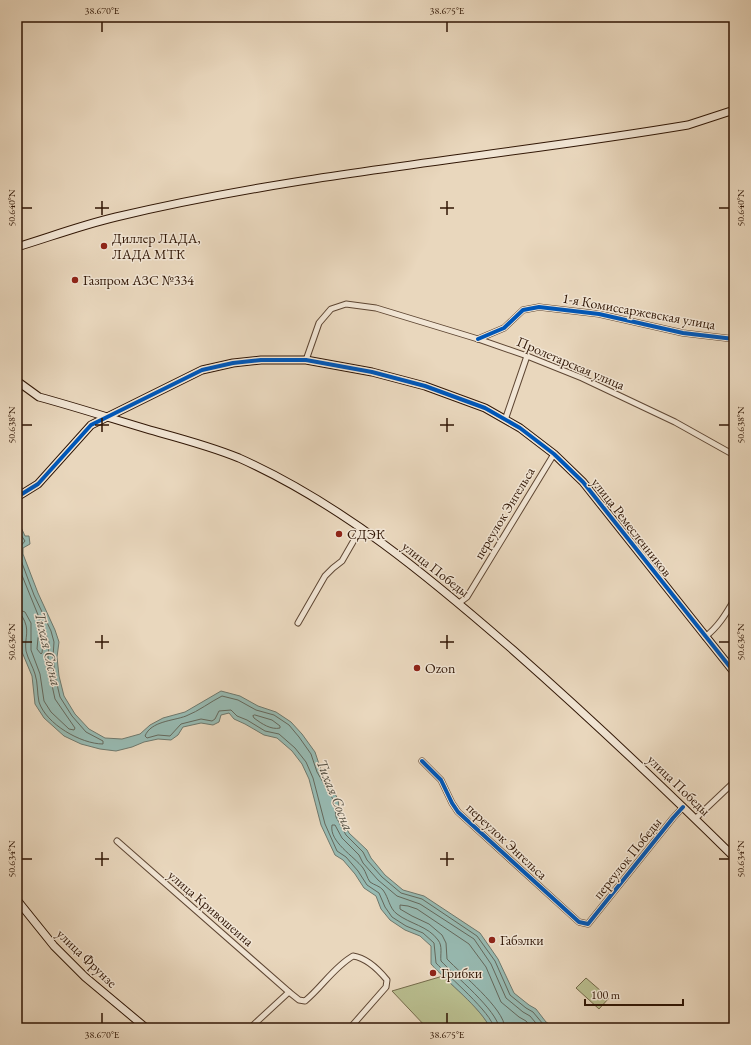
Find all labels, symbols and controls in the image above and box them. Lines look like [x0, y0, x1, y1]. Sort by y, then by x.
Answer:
text: 38.670°E [85, 4, 120, 17]
text: 38.675°E [430, 4, 465, 17]
text: 50.640°N [5, 189, 18, 227]
text: 50.640°N [734, 189, 747, 227]
place label: Диллер ЛАДА, ЛАДА МТК [112, 229, 201, 263]
marker: Диллер ЛАДА, ЛАДА МТК [99, 241, 109, 251]
place label: Газпром АЗС №334 [83, 271, 194, 289]
marker: Газпром АЗС №334 [70, 275, 80, 285]
street label: 1-я Комиссаржевская улица [561, 289, 717, 333]
street label: Пролетарская улица [514, 332, 628, 394]
text: 50.638°N [5, 406, 18, 444]
text: 50.638°N [734, 406, 747, 444]
street label: переулок Энгельса [469, 463, 539, 562]
street label: улица Ремесленников [588, 474, 676, 580]
place label: СДЭК [347, 525, 386, 543]
marker: СДЭК [334, 529, 344, 539]
street label: улица Победы [399, 537, 474, 601]
water label: Тихая Сосна [31, 610, 66, 688]
text: 50.636°N [5, 623, 18, 661]
text: 50.636°N [734, 623, 747, 661]
place label: Ozon [425, 659, 456, 677]
marker: Ozon [412, 663, 422, 673]
street label: улица Победы [644, 750, 715, 820]
water label: Тихая Сосна [313, 756, 358, 833]
street label: переулок Энгельса [463, 799, 552, 883]
street label: переулок Победы [589, 813, 666, 902]
text: 50.634°N [5, 840, 18, 878]
text: 50.634°N [734, 840, 747, 878]
street label: улица Кривошеина [164, 866, 258, 950]
street label: улица Фрунзе [53, 925, 121, 992]
place label: Габэлки [500, 931, 544, 949]
marker: Габэлки [487, 935, 497, 945]
place label: Грибки [441, 964, 483, 982]
marker: Грибки [428, 968, 438, 978]
scale bar [585, 981, 683, 1007]
text: 100 m [591, 987, 621, 1003]
text: 38.670°E [85, 1028, 120, 1041]
text: 38.675°E [430, 1028, 465, 1041]

